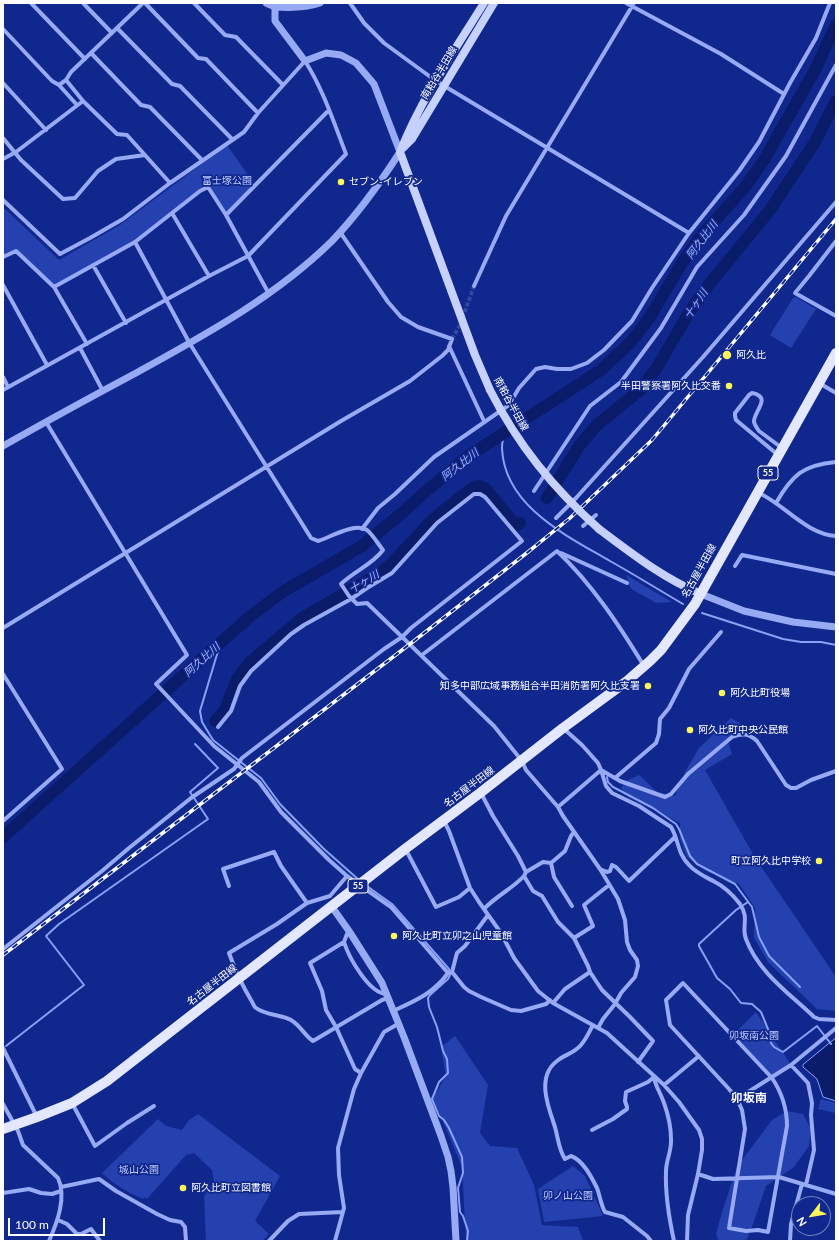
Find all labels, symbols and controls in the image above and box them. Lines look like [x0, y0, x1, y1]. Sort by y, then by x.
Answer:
street label: 南粕谷半田線 [418, 44, 460, 102]
park label: 富士塚公園 [202, 175, 252, 187]
place label: セブン-イレブン [349, 176, 423, 188]
marker: セブン-イレブン [336, 177, 346, 187]
water label: 阿久比川 [683, 218, 721, 262]
water label: 十ヶ川 [681, 287, 711, 321]
marker: 阿久比 [721, 349, 733, 361]
place label: 阿久比 [736, 349, 766, 361]
street label: 南粕谷半田線 [491, 375, 531, 433]
place label: 半田警察署阿久比交番 [621, 380, 721, 392]
marker: 半田警察署阿久比交番 [724, 381, 734, 391]
water label: 阿久比川 [439, 446, 481, 484]
road number: 55 [758, 466, 778, 480]
street label: 名古屋半田線 [679, 542, 719, 600]
water label: 十ヶ川 [346, 568, 382, 596]
water label: 阿久比川 [181, 640, 223, 680]
place label: 知多中部広域事務組合半田消防署阿久比支署 [440, 680, 640, 692]
marker: 知多中部広域事務組合半田消防署阿久比支署 [643, 681, 653, 691]
place label: 阿久比町役場 [730, 687, 790, 699]
marker: 阿久比町役場 [717, 688, 727, 698]
place label: 阿久比町中央公民館 [698, 724, 788, 736]
marker: 阿久比町中央公民館 [685, 725, 695, 735]
street label: 名古屋半田線 [441, 764, 497, 810]
place label: 町立阿久比中学校 [731, 855, 811, 867]
marker: 町立阿久比中学校 [814, 856, 824, 866]
road number: 55 [348, 879, 368, 893]
place label: 阿久比町立卯之山児童館 [402, 930, 512, 942]
marker: 阿久比町立卯之山児童館 [389, 931, 399, 941]
street label: 名古屋半田線 [185, 962, 239, 1008]
park label: 卯坂南公園 [729, 1030, 779, 1042]
district label: 卯坂南 [731, 1091, 767, 1105]
park label: 城山公園 [119, 1164, 159, 1176]
place label: 阿久比町立図書館 [191, 1182, 271, 1194]
marker: 阿久比町立図書館 [178, 1183, 188, 1193]
park label: 卯ノ山公園 [543, 1190, 593, 1202]
north arrow [791, 1196, 831, 1236]
scale bar [10, 1210, 107, 1236]
text: N [793, 1215, 809, 1229]
text: 100 m [15, 1217, 49, 1232]

